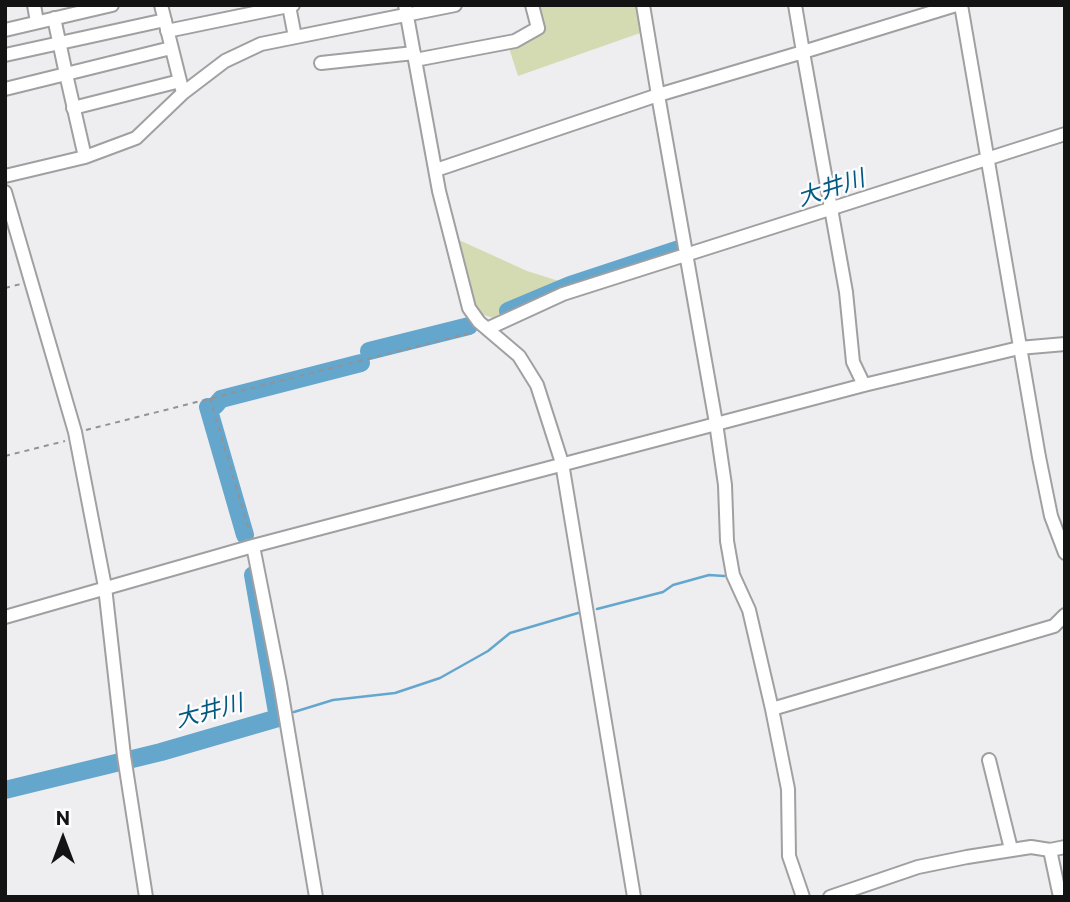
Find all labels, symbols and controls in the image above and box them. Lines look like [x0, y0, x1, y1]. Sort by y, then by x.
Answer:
water label: 大井川 [794, 164, 868, 212]
water label: 大井川 [172, 689, 246, 733]
north arrow [28, 804, 98, 874]
text: N [56, 806, 70, 829]

